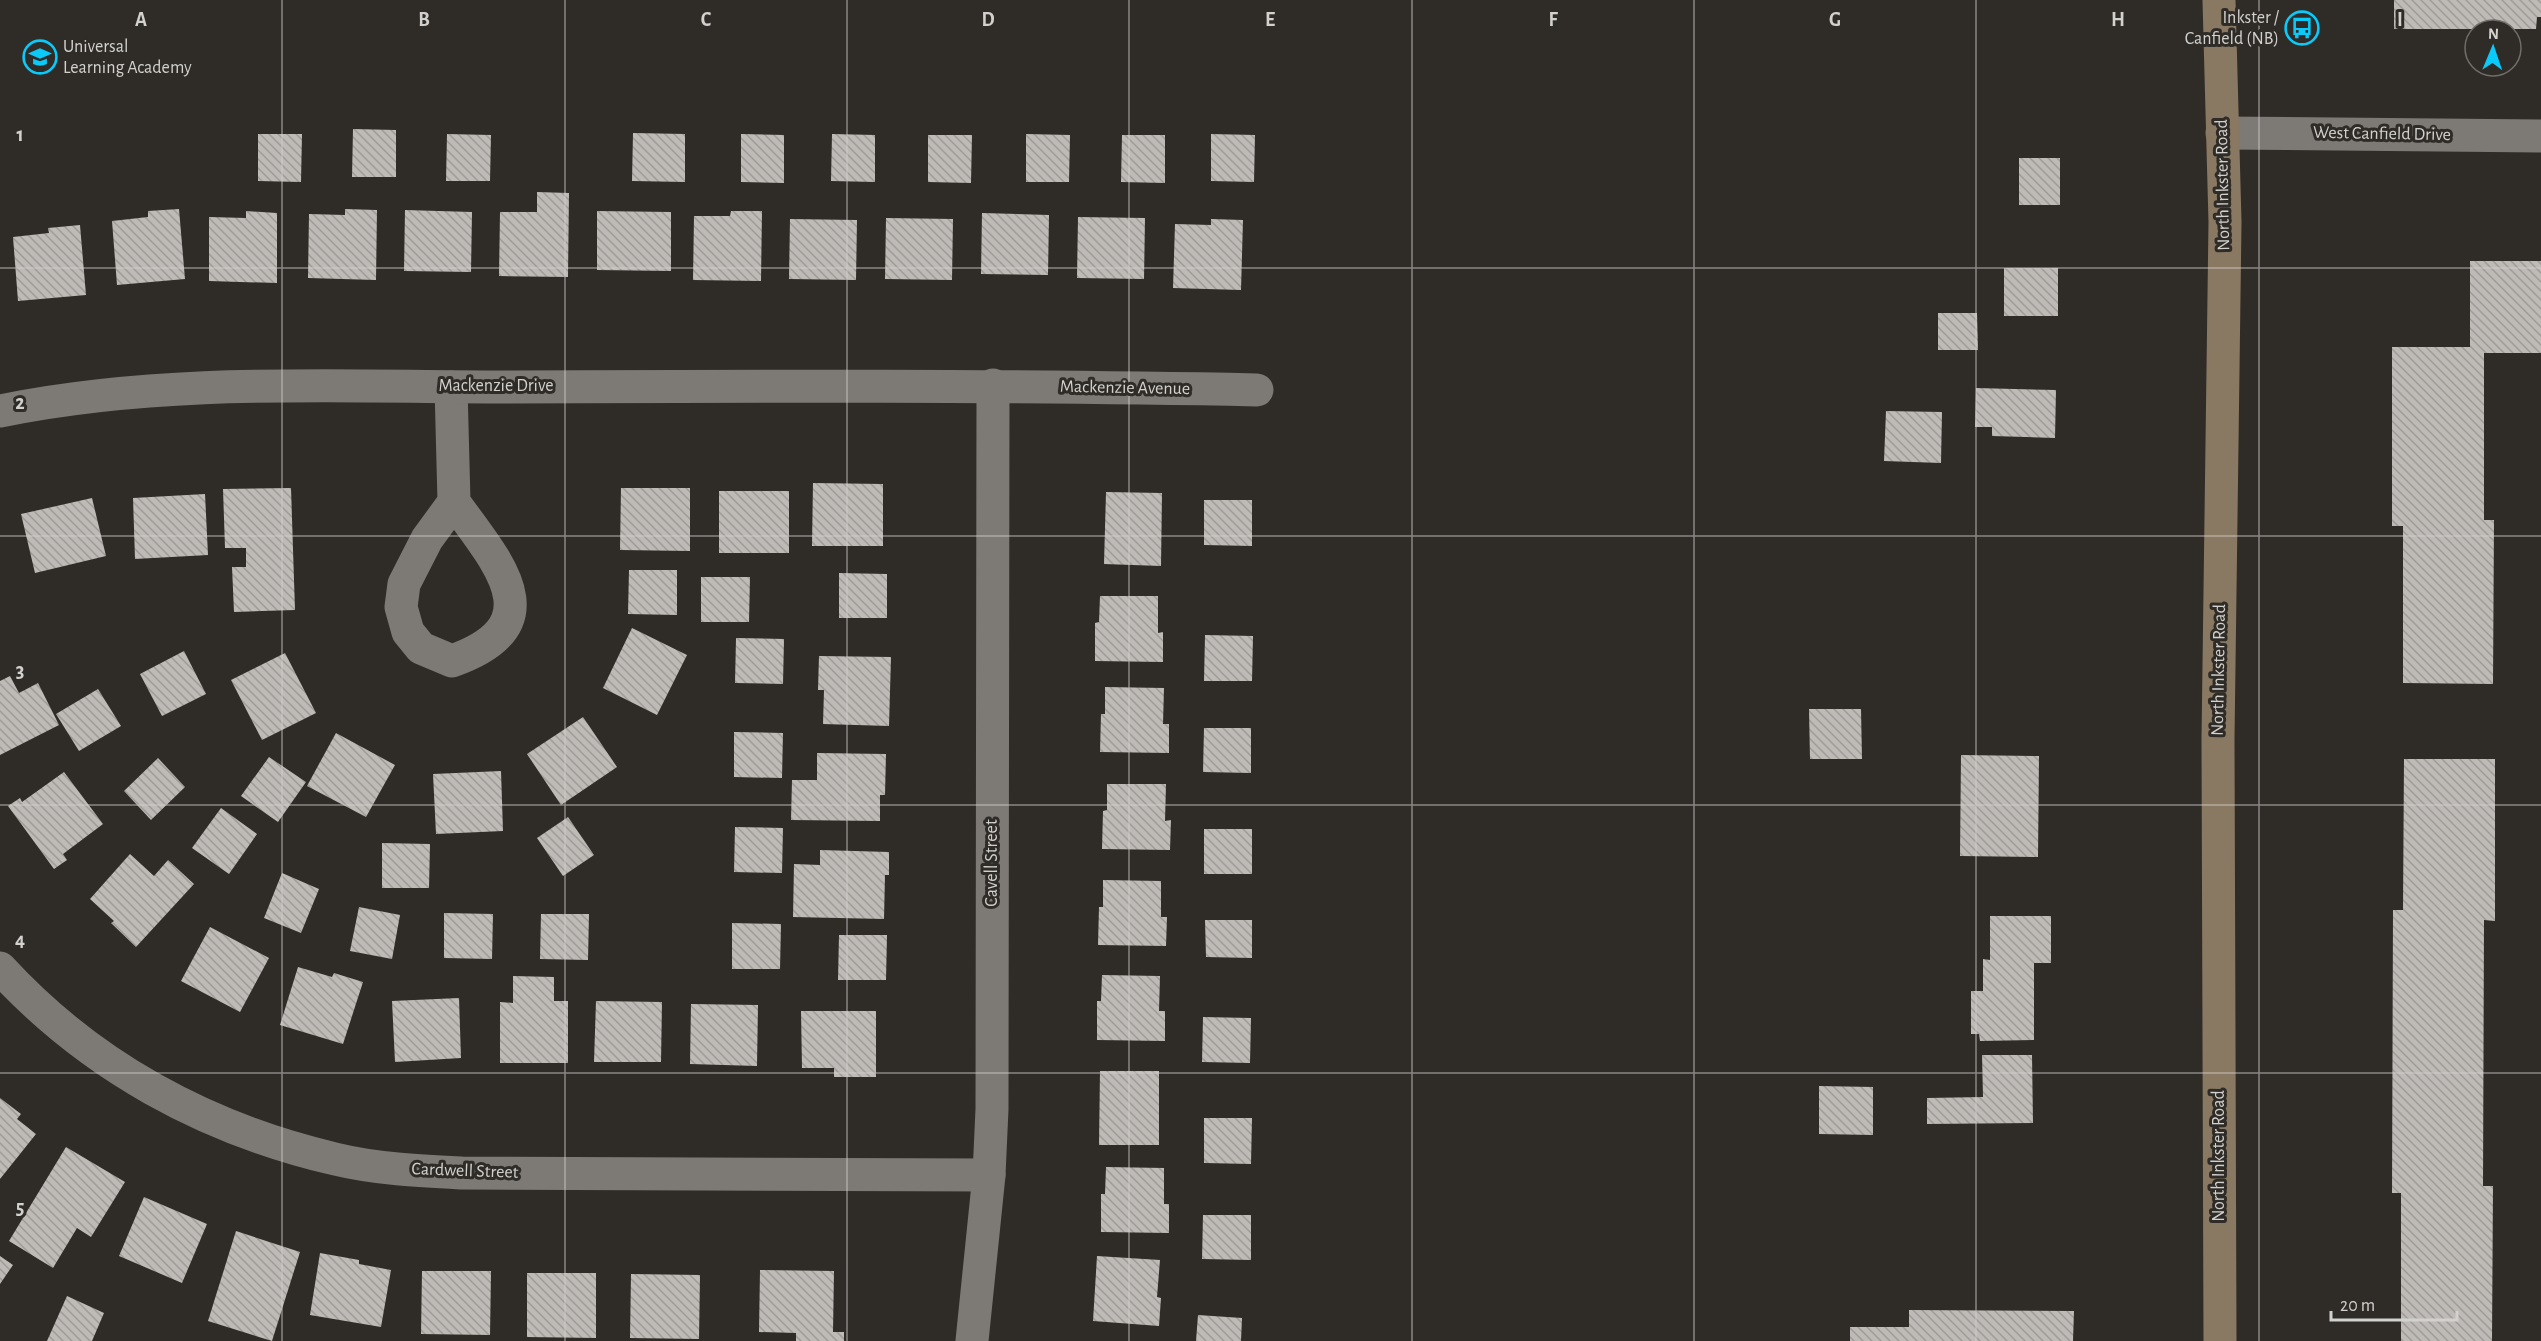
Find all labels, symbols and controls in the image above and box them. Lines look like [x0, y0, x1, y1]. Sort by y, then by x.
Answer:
place label: Inkster / Canfield (NB) [2185, 9, 2280, 48]
text: A [135, 10, 147, 30]
text: B [418, 10, 430, 30]
text: C [701, 10, 712, 30]
text: D [981, 10, 995, 30]
text: E [1265, 10, 1275, 30]
text: F [1548, 10, 1558, 30]
text: G [1829, 10, 1841, 30]
text: H [2111, 10, 2125, 30]
bus stop icon: Inkster / Canfield (NB) [2284, 10, 2320, 46]
text: I [2397, 10, 2403, 30]
north arrow [2463, 18, 2523, 78]
text: N [2488, 26, 2499, 42]
place label: Universal Learning Academy [63, 38, 192, 77]
school or university icon: Universal Learning Academy [22, 39, 58, 75]
street label: North Inkster Road [2213, 119, 2233, 251]
street label: West Canfield Drive [2313, 124, 2451, 144]
text: 1 [16, 125, 24, 145]
street label: Mackenzie Drive [438, 377, 554, 395]
street label: Mackenzie Avenue [1060, 378, 1190, 398]
text: 2 [15, 393, 25, 413]
street label: North Inkster Road [2209, 604, 2229, 736]
text: 3 [16, 661, 24, 681]
street label: Cavell Street [983, 819, 1001, 907]
text: 4 [15, 930, 25, 950]
street label: North Inkster Road [2210, 1090, 2228, 1222]
street label: Cardwell Street [411, 1160, 519, 1182]
text: 5 [16, 1198, 24, 1218]
scale bar [2331, 1284, 2457, 1322]
text: 20 m [2340, 1297, 2375, 1315]

